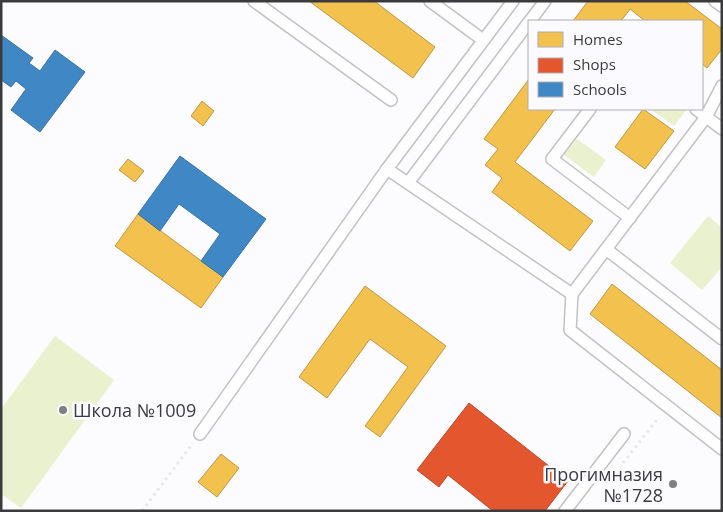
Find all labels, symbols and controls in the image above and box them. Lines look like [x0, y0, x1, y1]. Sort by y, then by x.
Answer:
legend [528, 20, 703, 110]
text: Homes [573, 29, 623, 49]
text: Shops [573, 54, 616, 74]
text: Schools [573, 79, 627, 99]
place label: Школа №1009 [73, 398, 196, 422]
marker: Школа №1009 [57, 404, 69, 416]
place label: Прогимназия №1728 [544, 462, 663, 507]
marker: Прогимназия №1728 [667, 478, 679, 490]

